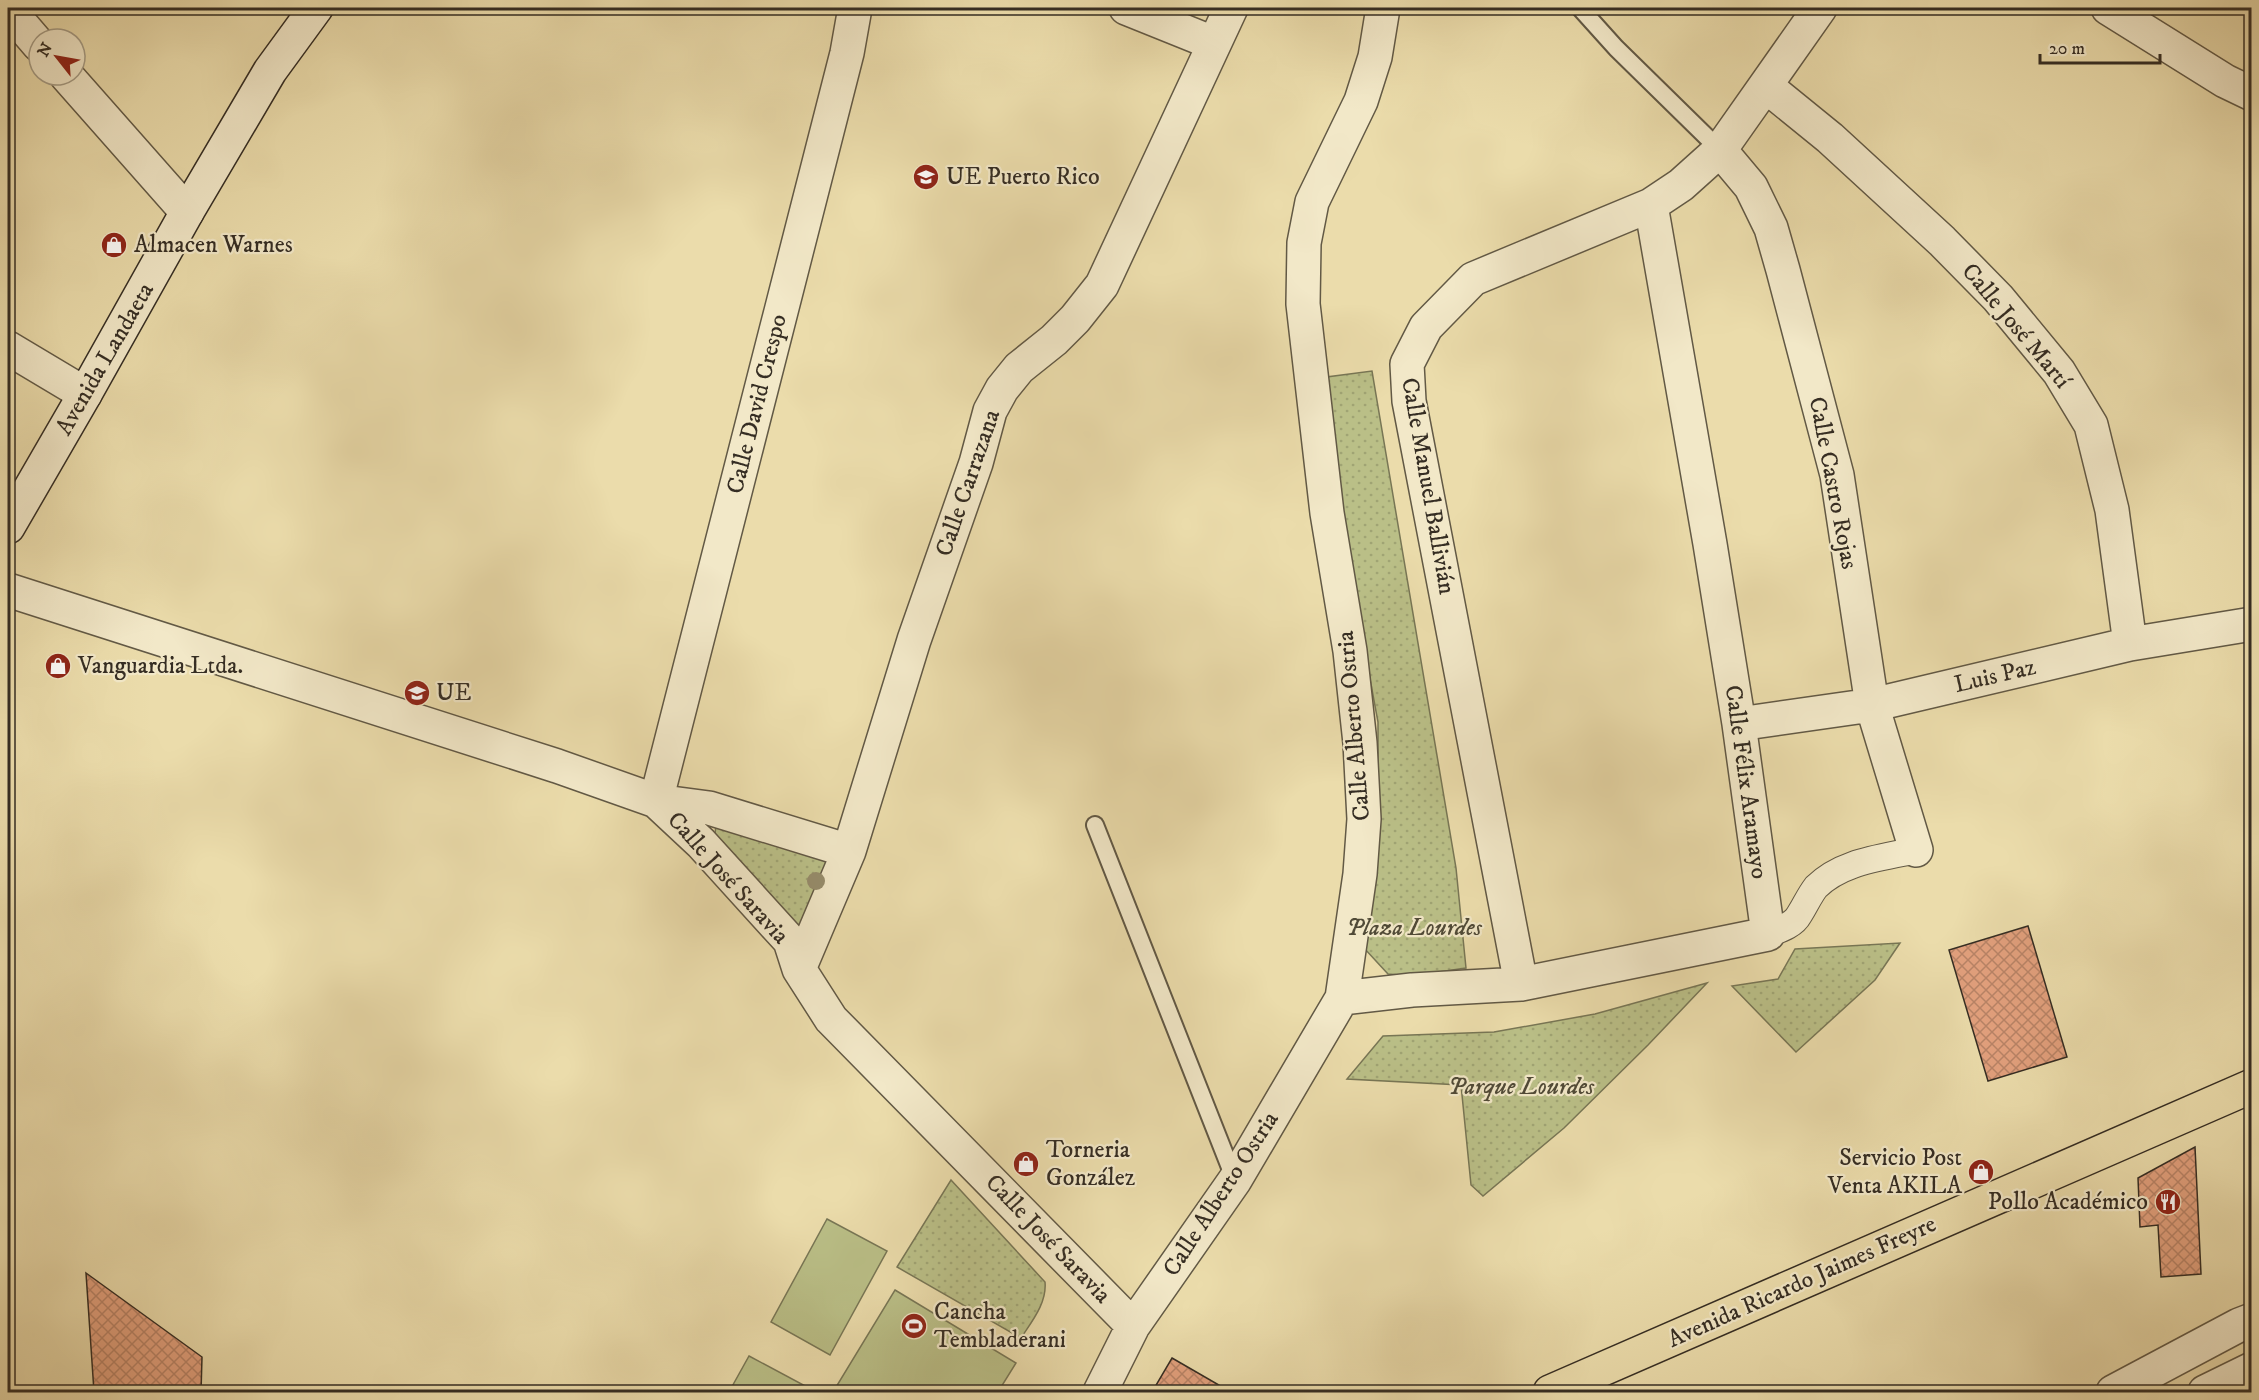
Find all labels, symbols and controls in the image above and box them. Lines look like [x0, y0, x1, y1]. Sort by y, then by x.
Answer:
north arrow [27, 27, 87, 87]
scale bar [2040, 27, 2160, 65]
text: 20 m [2049, 38, 2085, 60]
text: N [33, 39, 57, 61]
school or university icon: UE Puerto Rico [911, 162, 941, 192]
place label: UE Puerto Rico [946, 162, 1100, 192]
shop icon: Almacen Warnes [99, 230, 129, 260]
place label: Almacen Warnes [134, 230, 293, 260]
street label: Calle José Martí [1955, 257, 2078, 396]
street label: Avenida Landaeta [49, 277, 161, 441]
street label: Calle David Crespo [720, 311, 794, 497]
street label: Calle Manuel Ballivián [1394, 375, 1462, 597]
street label: Calle Castro Rojas [1802, 394, 1864, 572]
street label: Calle Carrazana [929, 405, 1007, 560]
street label: Calle Alberto Ostria [1331, 629, 1377, 822]
shop icon: Vanguardia Ltda. [43, 651, 73, 681]
place label: Vanguardia Ltda. [77, 651, 243, 681]
street label: Luis Paz [1951, 652, 2039, 700]
school or university icon: UE [402, 678, 432, 708]
place label: UE [436, 678, 472, 708]
street label: Calle Félix Aramayo [1718, 683, 1774, 881]
street label: Calle José Saravia [661, 805, 796, 951]
park label: Plaza Lourdes [1346, 913, 1483, 943]
park label: Parque Lourdes [1448, 1072, 1595, 1102]
street label: Calle Alberto Ostria [1156, 1105, 1286, 1282]
place label: Torneria González [1046, 1135, 1136, 1193]
place label: Servicio Post Venta AKILA [1827, 1143, 1963, 1201]
shop icon: Torneria González [1011, 1149, 1041, 1179]
shop icon: Servicio Post Venta AKILA [1966, 1157, 1996, 1187]
street label: Calle José Saravia [979, 1168, 1118, 1310]
place label: Pollo Académico [1988, 1187, 2148, 1217]
restaurant icon: Pollo Académico [2153, 1187, 2183, 1217]
street label: Avenida Ricardo Jaimes Freyre [1663, 1209, 1941, 1355]
place label: Cancha Tembladerani [934, 1297, 1066, 1355]
sports icon: Cancha Tembladerani [899, 1311, 929, 1341]

